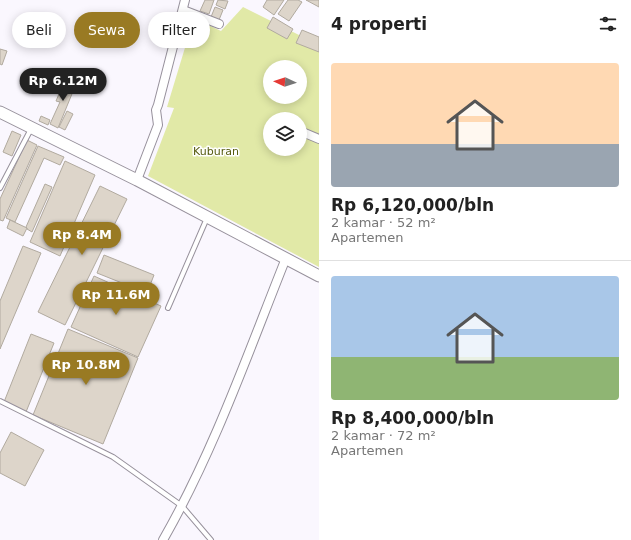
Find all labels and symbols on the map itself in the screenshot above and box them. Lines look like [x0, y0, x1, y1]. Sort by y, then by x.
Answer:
north arrow [263, 60, 307, 104]
pin: Rp 6.12M [22, 68, 104, 102]
park label: Kuburan [193, 145, 239, 158]
pin: Rp 8.4M [45, 222, 119, 256]
pin: Rp 11.6M [75, 282, 157, 316]
pin: Rp 10.8M [45, 352, 127, 386]

